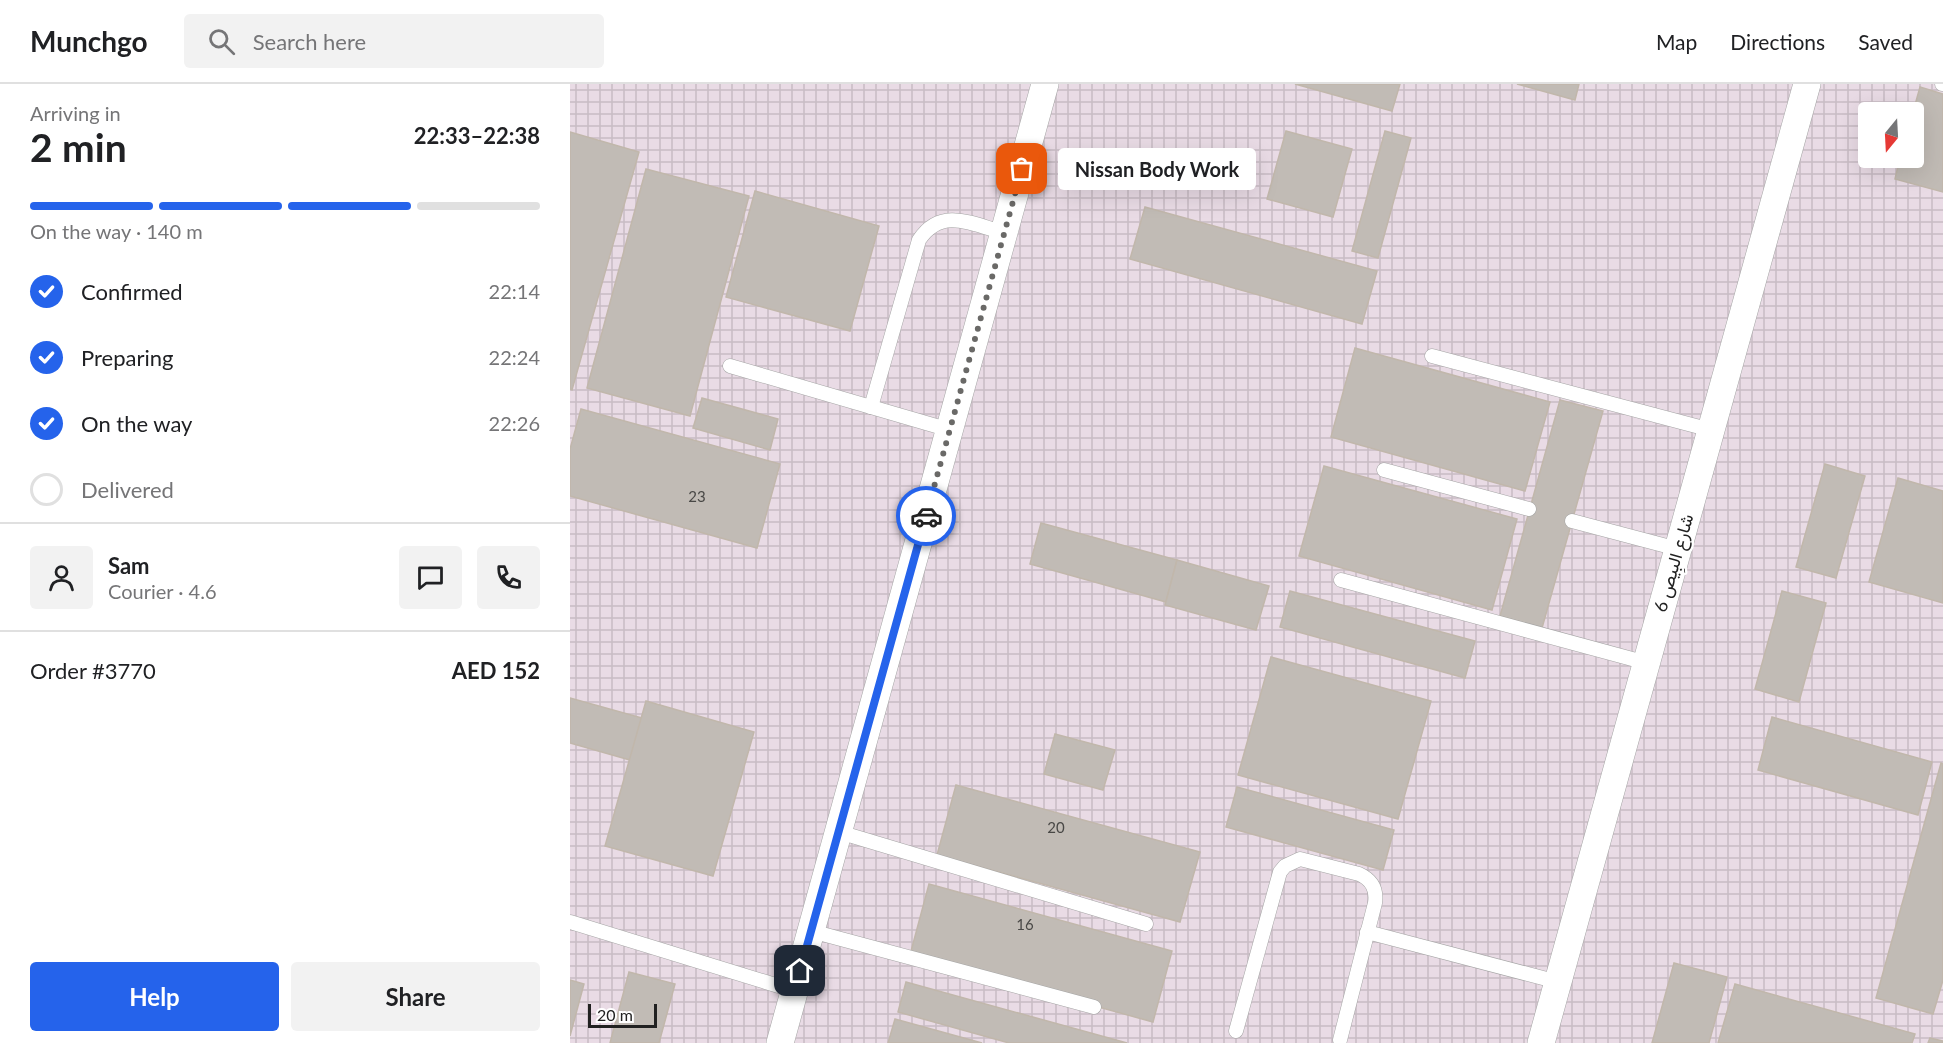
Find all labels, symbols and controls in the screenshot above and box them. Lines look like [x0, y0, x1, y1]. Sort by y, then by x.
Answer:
search box [184, 14, 604, 68]
text: Munchgo [30, 24, 148, 58]
icon: search [205, 25, 238, 58]
text: Search here [253, 28, 366, 55]
text: Map [1656, 29, 1697, 54]
text: Directions [1730, 29, 1825, 54]
text: Saved [1858, 29, 1913, 54]
text: Arriving in [30, 101, 121, 125]
north arrow [1858, 102, 1924, 168]
map controls [1858, 102, 1924, 168]
text: 22:33–22:38 [414, 122, 540, 149]
text: 2 min [30, 124, 127, 170]
pin [996, 143, 1047, 194]
callout: Nissan Body Work [1058, 148, 1256, 190]
icon: bag [1005, 152, 1038, 185]
text: Nissan Body Work [1075, 157, 1239, 181]
text: On the way · 140 m [30, 219, 203, 243]
icon: check [30, 275, 63, 308]
text: Confirmed [81, 278, 183, 305]
text: 22:14 [489, 279, 540, 303]
icon: check [30, 341, 63, 374]
text: Preparing [81, 344, 173, 371]
text: 22:24 [489, 345, 540, 369]
icon: check [30, 407, 63, 440]
text: On the way [81, 410, 192, 437]
text: 22:26 [489, 411, 540, 435]
text: Delivered [81, 476, 174, 503]
courier [896, 486, 956, 546]
house number: 23 [688, 487, 706, 505]
icon: car [910, 500, 943, 533]
street label: شارع البِيص 6 [1649, 511, 1701, 615]
button: person [30, 546, 93, 609]
button: chat [399, 546, 462, 609]
button: phone [477, 546, 540, 609]
text: Sam [108, 552, 150, 579]
text: Courier · 4.6 [108, 579, 217, 603]
text: Order #3770 [30, 657, 156, 684]
text: AED 152 [452, 657, 540, 684]
house number: 20 [1047, 818, 1065, 836]
house number: 16 [1016, 915, 1034, 933]
pin [774, 945, 825, 996]
icon: home [783, 954, 816, 987]
button: Help [30, 962, 279, 1031]
button: Share [291, 962, 540, 1031]
scale bar [588, 1001, 657, 1028]
text: 20 m [597, 1005, 633, 1024]

